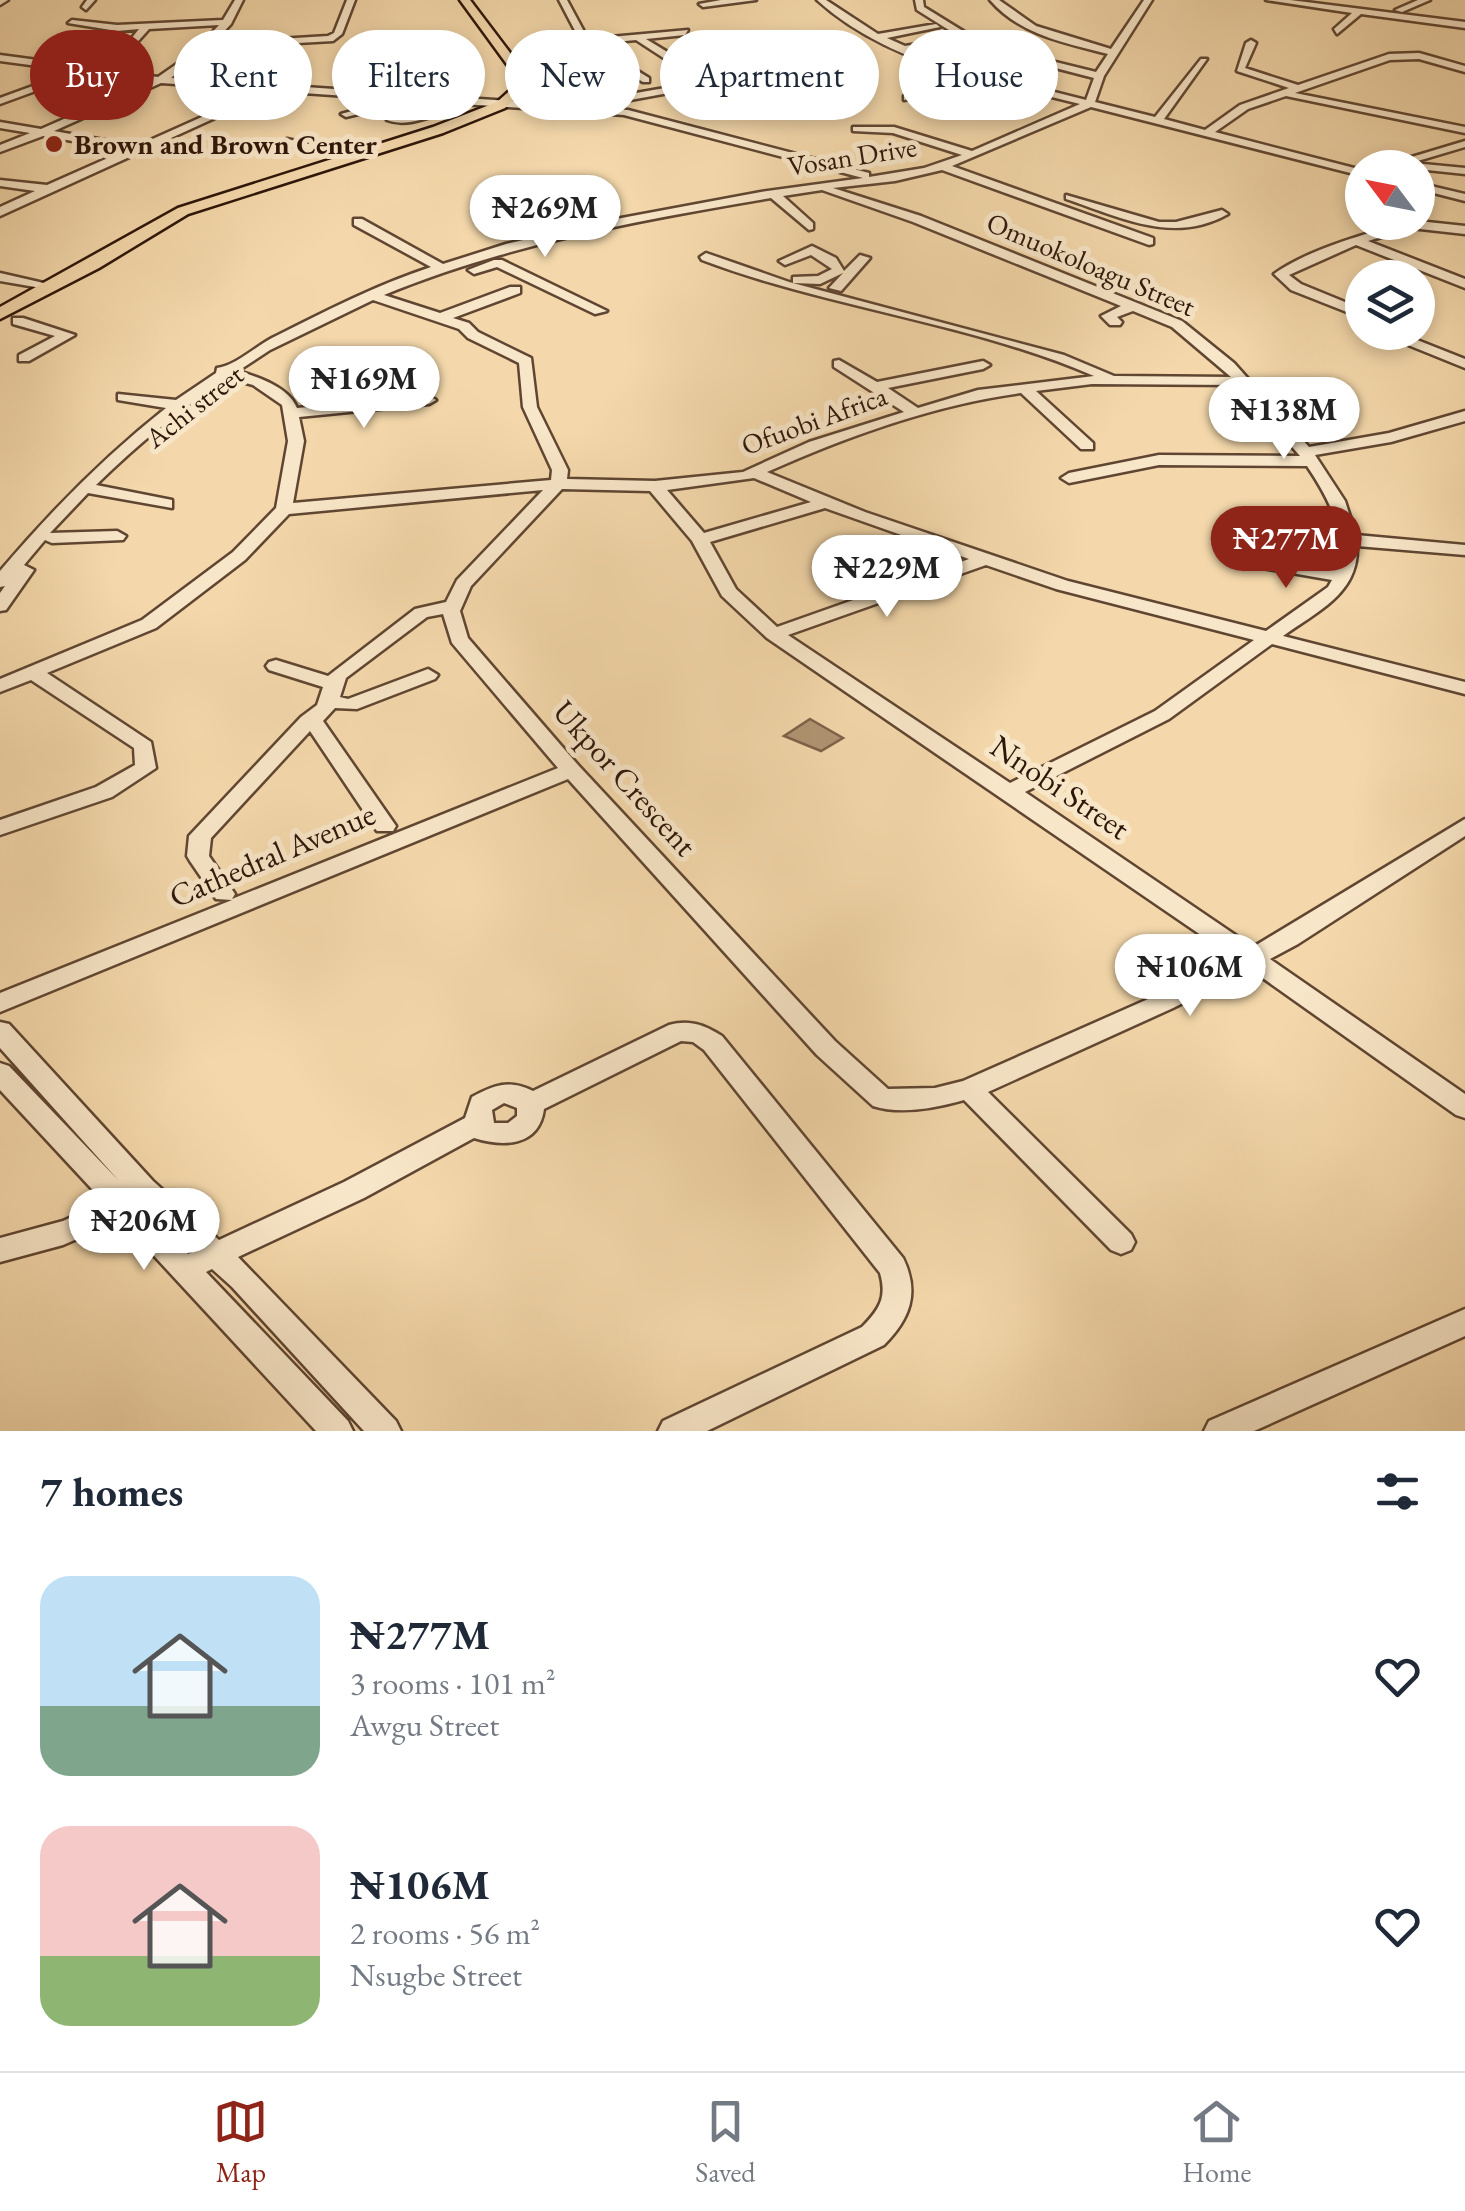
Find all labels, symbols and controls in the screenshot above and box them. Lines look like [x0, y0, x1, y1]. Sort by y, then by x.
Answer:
chip: Buy [30, 30, 154, 120]
chip: Rent [174, 30, 312, 120]
chip: Filters [332, 30, 485, 120]
chip: New [505, 30, 640, 120]
chip: Apartment [660, 30, 879, 120]
chip: House [899, 30, 1058, 120]
place label: Brown and Brown Center [74, 126, 377, 162]
street label: Vosan Drive [785, 128, 919, 184]
marker: Brown and Brown Center [43, 133, 65, 155]
north arrow [1345, 150, 1435, 240]
map controls [1345, 150, 1435, 350]
pin: ₦269M [475, 175, 615, 260]
text: ₦269M [492, 186, 598, 228]
street label: Omuokoloagu Street [981, 204, 1201, 324]
button: layers [1345, 260, 1435, 350]
pin: ₦169M [294, 346, 434, 431]
street label: Achi street [137, 356, 251, 456]
text: ₦169M [311, 357, 417, 399]
street label: Ofuobi Africa [736, 377, 893, 463]
pin: ₦138M [1214, 377, 1354, 462]
text: ₦138M [1231, 388, 1337, 430]
pin: ₦277M [1216, 506, 1356, 591]
text: ₦277M [1233, 517, 1339, 559]
pin: ₦229M [817, 535, 957, 620]
text: ₦229M [834, 546, 940, 588]
street label: Ukpor Crescent [544, 691, 706, 865]
street label: Nnobi Street [982, 725, 1138, 849]
street label: Cathedral Avenue [163, 793, 381, 917]
pin: ₦106M [1120, 934, 1260, 1019]
text: ₦106M [1137, 945, 1243, 987]
pin: ₦206M [74, 1188, 214, 1273]
text: ₦206M [91, 1199, 197, 1241]
text: 7 homes [40, 1464, 183, 1519]
icon: filters [1370, 1464, 1425, 1519]
text: ₦277M [350, 1607, 490, 1662]
icon: home [120, 1616, 240, 1736]
icon: heart [1370, 1649, 1425, 1704]
text: 3 rooms · 101 m² [350, 1662, 556, 1704]
text: Awgu Street [350, 1704, 499, 1746]
text: ₦106M [350, 1857, 490, 1912]
icon: home [120, 1866, 240, 1986]
icon: heart [1370, 1899, 1425, 1954]
text: 2 rooms · 56 m² [350, 1912, 540, 1954]
text: Nsugbe Street [350, 1954, 522, 1996]
tab: Map [213, 2094, 268, 2190]
tab: Saved [695, 2094, 755, 2190]
tab: Home [1182, 2094, 1252, 2190]

